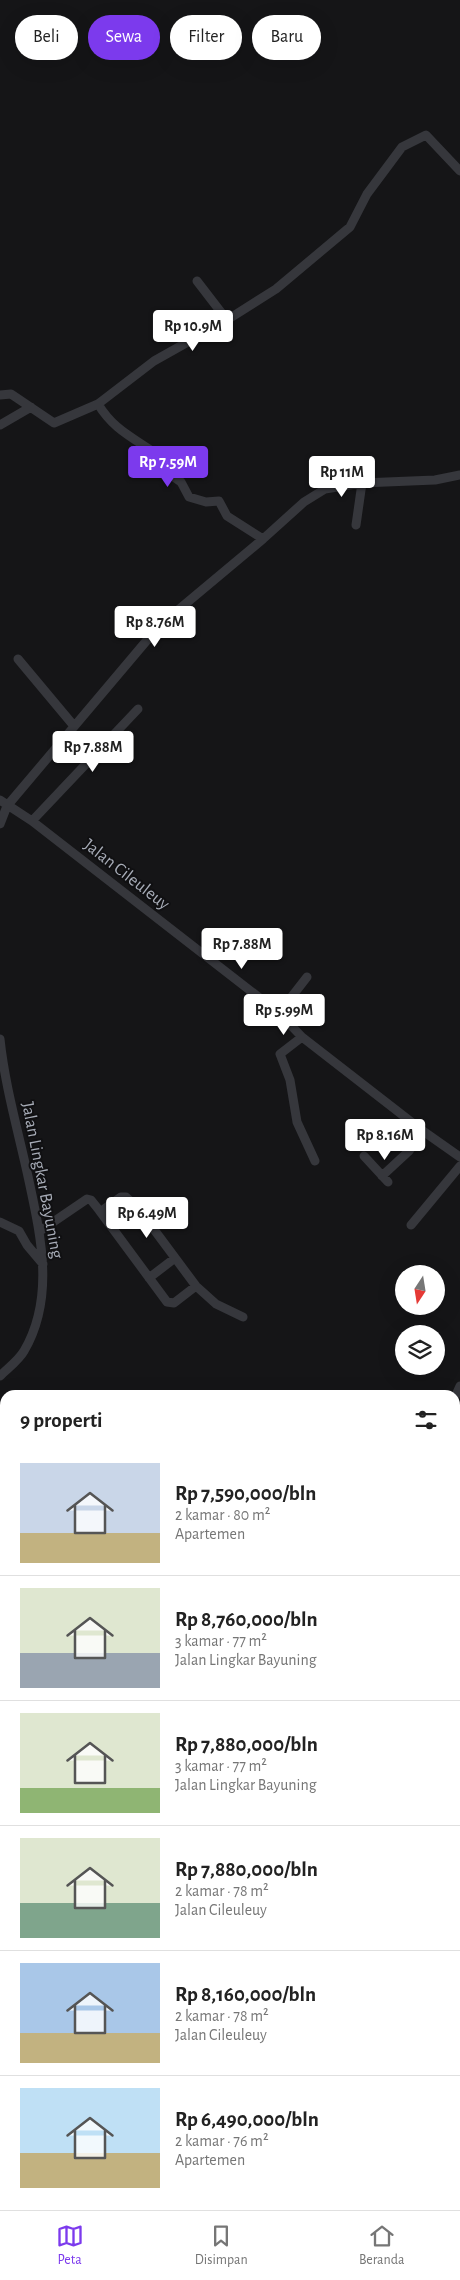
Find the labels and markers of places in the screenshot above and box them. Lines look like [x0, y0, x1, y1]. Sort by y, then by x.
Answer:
pin: Rp 10.9M [141, 310, 245, 352]
pin: Rp 7.59M [116, 446, 220, 488]
pin: Rp 11M [301, 456, 383, 498]
pin: Rp 8.76M [103, 606, 207, 648]
pin: Rp 7.88M [41, 730, 145, 773]
pin: Rp 7.88M [190, 928, 294, 970]
pin: Rp 5.99M [232, 994, 336, 1036]
pin: Rp 8.16M [333, 1118, 437, 1161]
pin: Rp 6.49M [95, 1196, 199, 1239]

